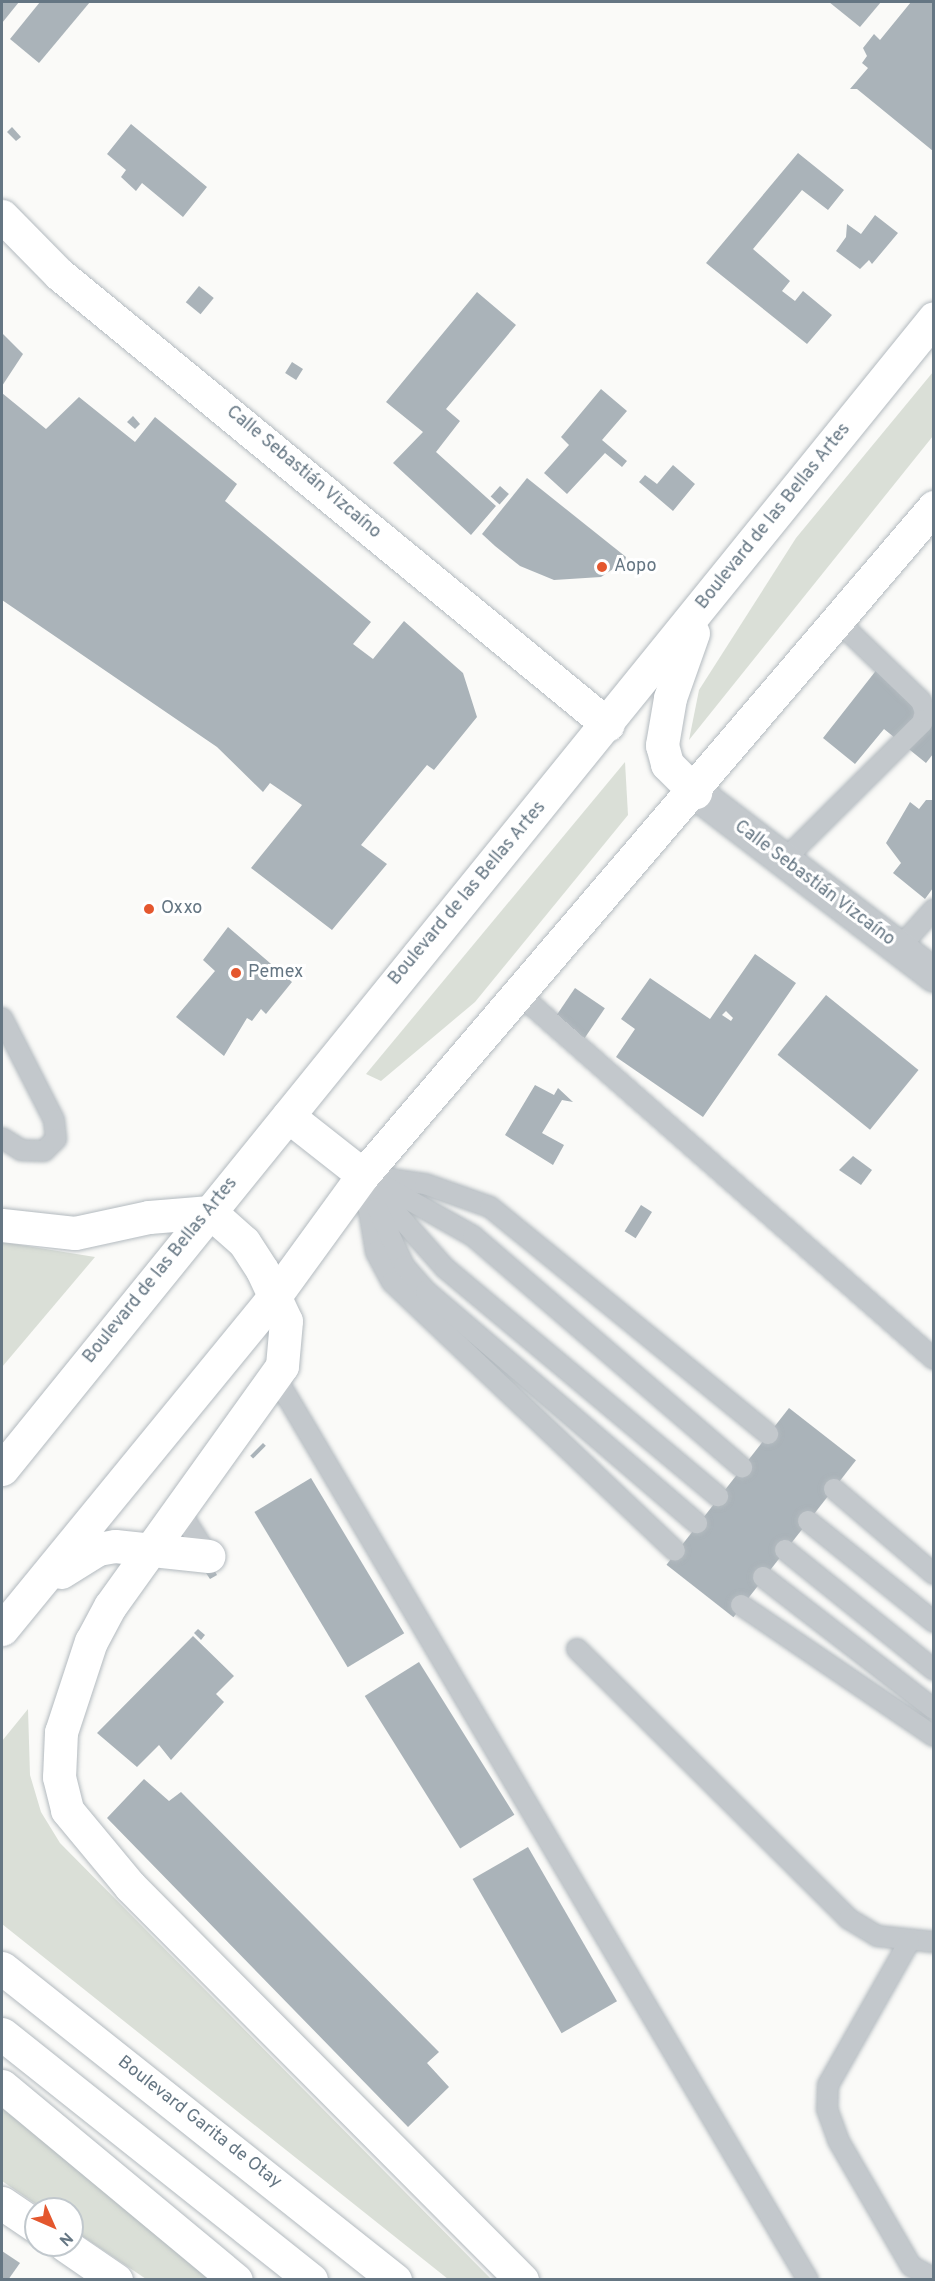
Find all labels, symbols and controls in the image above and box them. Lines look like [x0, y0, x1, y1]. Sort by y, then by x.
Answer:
street label: Calle Sebastián Vizcaíno [221, 402, 385, 544]
street label: Boulevard de las Bellas Artes [692, 419, 856, 615]
place label: Aopo [614, 556, 656, 578]
marker: Aopo [595, 560, 609, 574]
street label: Boulevard de las Bellas Artes [385, 797, 551, 991]
street label: Calle Sebastián Vizcaíno [729, 816, 899, 952]
place label: Oxxo [161, 898, 202, 920]
marker: Oxxo [142, 902, 156, 916]
place label: Pemex [248, 962, 303, 984]
marker: Pemex [229, 966, 243, 980]
street label: Boulevard de las Bellas Artes [79, 1173, 243, 1369]
street label: Boulevard Garita de Otay [113, 2052, 285, 2194]
north arrow [24, 2197, 84, 2257]
text: N [54, 2227, 76, 2249]

